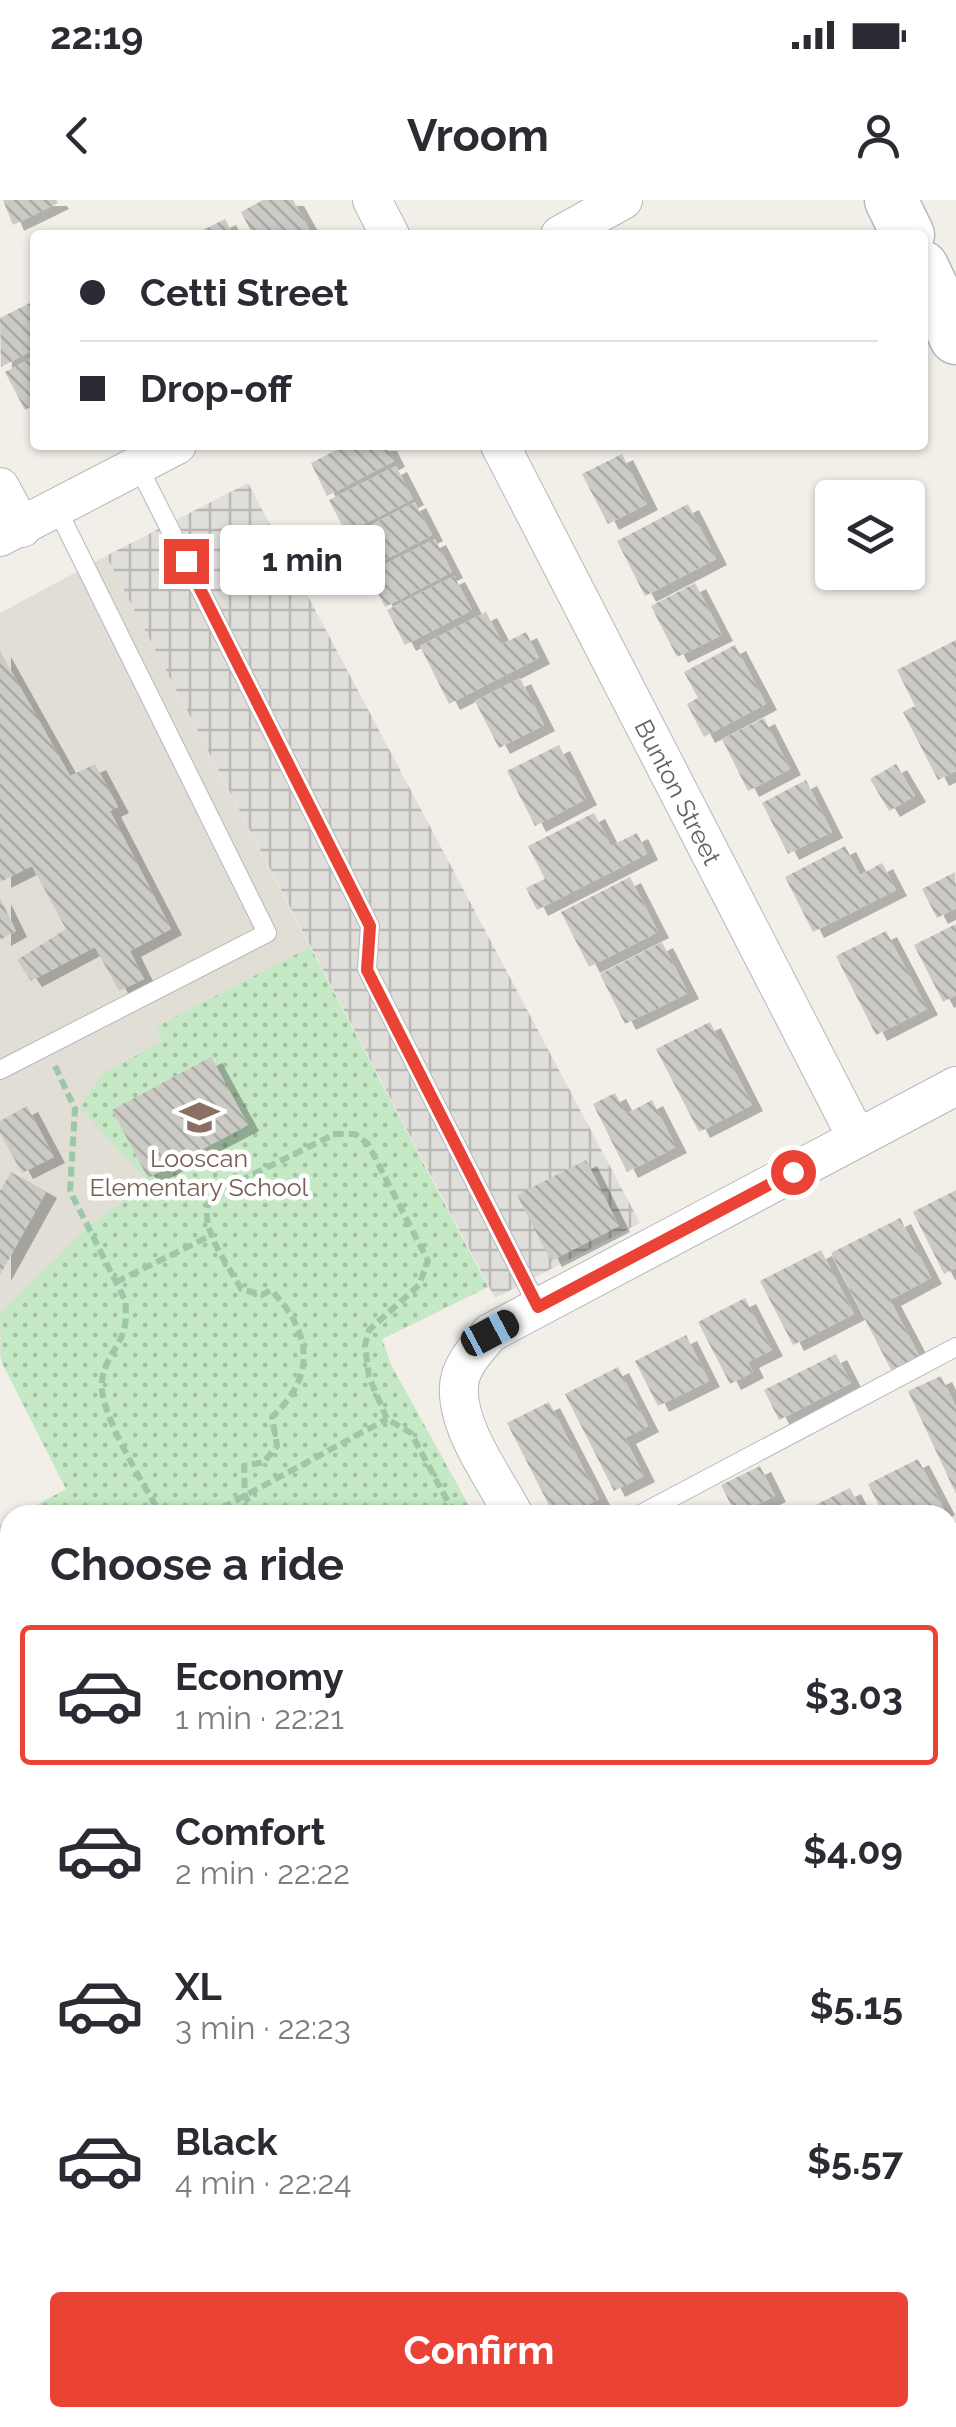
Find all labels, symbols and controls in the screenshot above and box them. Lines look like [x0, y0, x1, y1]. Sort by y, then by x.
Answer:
text: 22:19 [50, 13, 143, 58]
icon: back [50, 108, 105, 163]
icon: person [851, 108, 906, 163]
text: Vroom [407, 109, 549, 162]
text: Cetti Street [140, 270, 348, 315]
text: Drop-off [140, 366, 292, 411]
map controls [815, 480, 925, 590]
button: layers [815, 480, 925, 590]
callout: 1 min [221, 526, 386, 596]
route end [164, 539, 209, 584]
text: 1 min [262, 541, 343, 578]
street label: Bunton Street [628, 714, 728, 870]
school or university icon: Looscan Elementary School [178, 1096, 220, 1138]
place label: Looscan Elementary School [90, 1143, 309, 1202]
route start [771, 1150, 816, 1195]
car [456, 1306, 524, 1360]
text: Choose a ride [50, 1538, 344, 1591]
icon: car [55, 1650, 145, 1740]
text: Economy [175, 1654, 344, 1699]
text: $3.03 [805, 1673, 903, 1718]
text: 1 min · 22:21 [175, 1699, 344, 1736]
icon: car [55, 1805, 145, 1895]
text: Comfort [175, 1809, 325, 1854]
text: $4.09 [803, 1828, 903, 1873]
text: 2 min · 22:22 [175, 1854, 350, 1891]
icon: car [55, 1960, 145, 2050]
text: XL [175, 1964, 222, 2009]
text: $5.15 [809, 1983, 903, 2028]
text: 3 min · 22:23 [175, 2009, 351, 2046]
icon: car [55, 2115, 145, 2205]
text: Black [175, 2119, 277, 2164]
text: $5.57 [807, 2138, 903, 2183]
text: 4 min · 22:24 [175, 2164, 352, 2201]
button: Confirm [50, 2292, 908, 2407]

